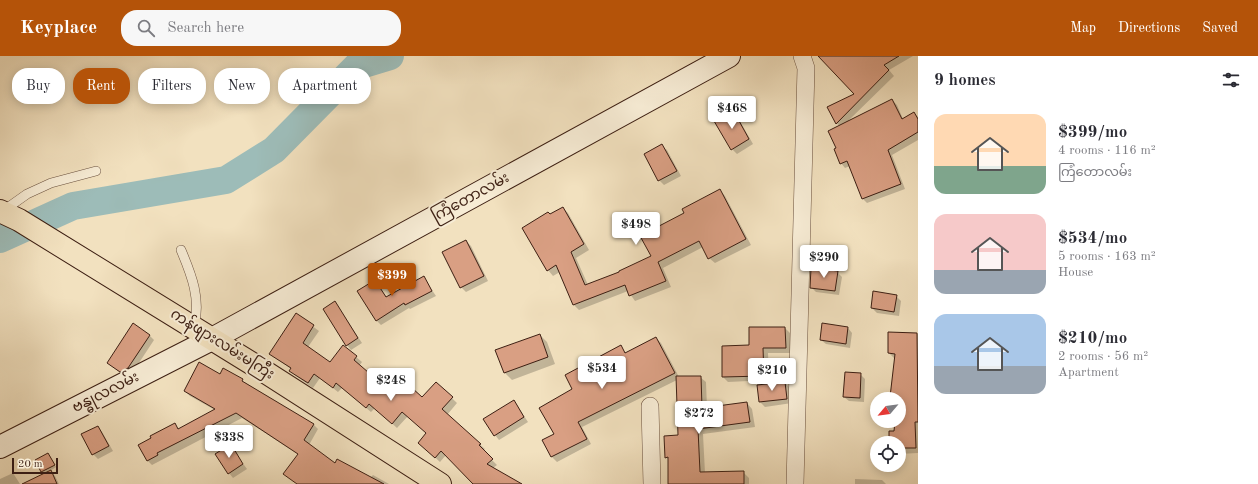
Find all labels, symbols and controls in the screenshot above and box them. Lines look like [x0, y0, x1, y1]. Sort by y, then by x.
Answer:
search box [121, 10, 401, 46]
icon: search [135, 17, 157, 39]
text: Keyplace [20, 19, 97, 38]
text: Search here [167, 21, 244, 36]
text: Map [1070, 21, 1096, 35]
text: Directions [1118, 21, 1180, 35]
text: Saved [1202, 21, 1238, 35]
chip: Buy [12, 68, 65, 104]
chip: Rent [73, 68, 130, 104]
chip: Filters [138, 68, 206, 104]
chip: New [214, 68, 270, 104]
chip: Apartment [278, 68, 371, 104]
icon: filters [1220, 69, 1242, 91]
text: 9 homes [934, 72, 996, 89]
pin: $468 [708, 96, 756, 130]
text: $468 [717, 102, 747, 115]
text: $399/mo [1058, 124, 1127, 141]
icon: home [966, 130, 1014, 178]
text: 4 rooms · 116 m² [1058, 144, 1156, 157]
text: ကြံတောလမ်း [1058, 166, 1132, 179]
street label: ကြံတောလမ်း [428, 167, 513, 228]
pin: $498 [612, 212, 660, 246]
text: $498 [621, 218, 651, 231]
icon: home [966, 230, 1014, 278]
text: $534/mo [1058, 230, 1127, 247]
pin: $290 [800, 245, 848, 279]
text: 5 rooms · 163 m² [1058, 250, 1156, 263]
text: $290 [809, 251, 839, 264]
pin: $399 [368, 263, 416, 297]
text: House [1058, 266, 1093, 279]
text: $399 [377, 269, 407, 282]
street label: ကန်ဖျားလမ်းမကြီး [166, 304, 279, 386]
icon: home [966, 330, 1014, 378]
text: $210/mo [1058, 330, 1127, 347]
text: 2 rooms · 56 m² [1058, 350, 1148, 363]
pin: $534 [578, 356, 626, 390]
pin: $210 [748, 358, 796, 392]
text: $534 [587, 362, 617, 375]
text: $210 [757, 364, 787, 377]
street label: ဗန္ဓုလလမ်း [68, 366, 143, 419]
text: Apartment [1058, 366, 1119, 379]
pin: $248 [367, 368, 415, 402]
text: $248 [376, 374, 406, 387]
north arrow [870, 392, 906, 428]
map controls [870, 392, 906, 472]
pin: $272 [675, 401, 723, 435]
text: $272 [684, 407, 714, 420]
pin: $338 [205, 425, 253, 459]
text: $338 [214, 431, 244, 444]
button: locate [870, 436, 906, 472]
scale bar [12, 456, 58, 475]
text: 20 m [18, 459, 43, 470]

